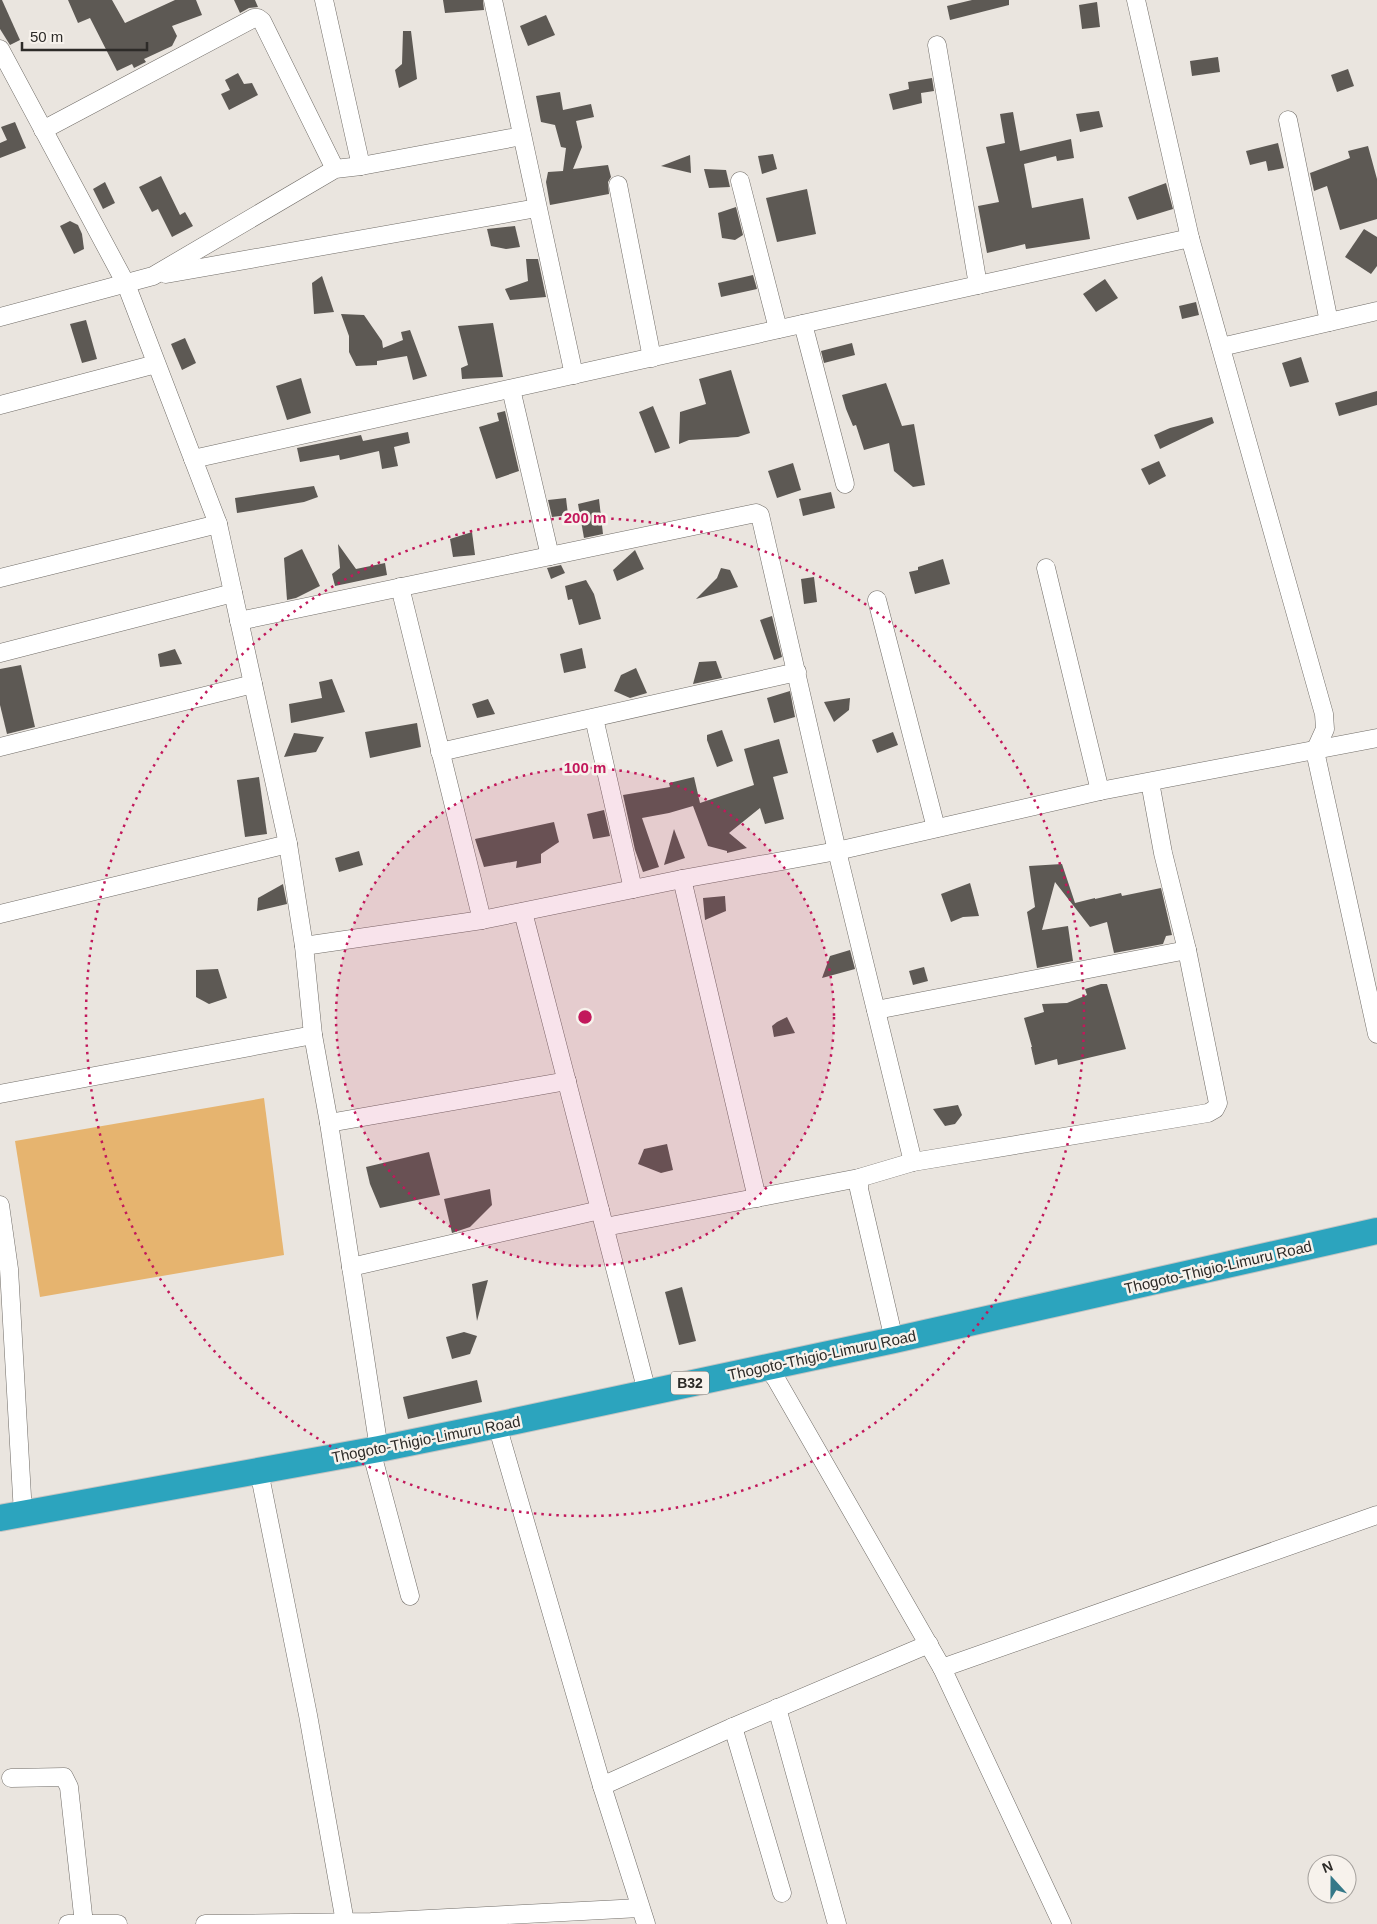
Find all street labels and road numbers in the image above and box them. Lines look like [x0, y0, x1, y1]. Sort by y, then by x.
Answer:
street label: Thogoto-Thigio-Limuru Road [1123, 1237, 1313, 1297]
street label: Thogoto-Thigio-Limuru Road [726, 1327, 918, 1383]
road number: B32 [671, 1372, 709, 1395]
street label: Thogoto-Thigio-Limuru Road [330, 1412, 522, 1466]

